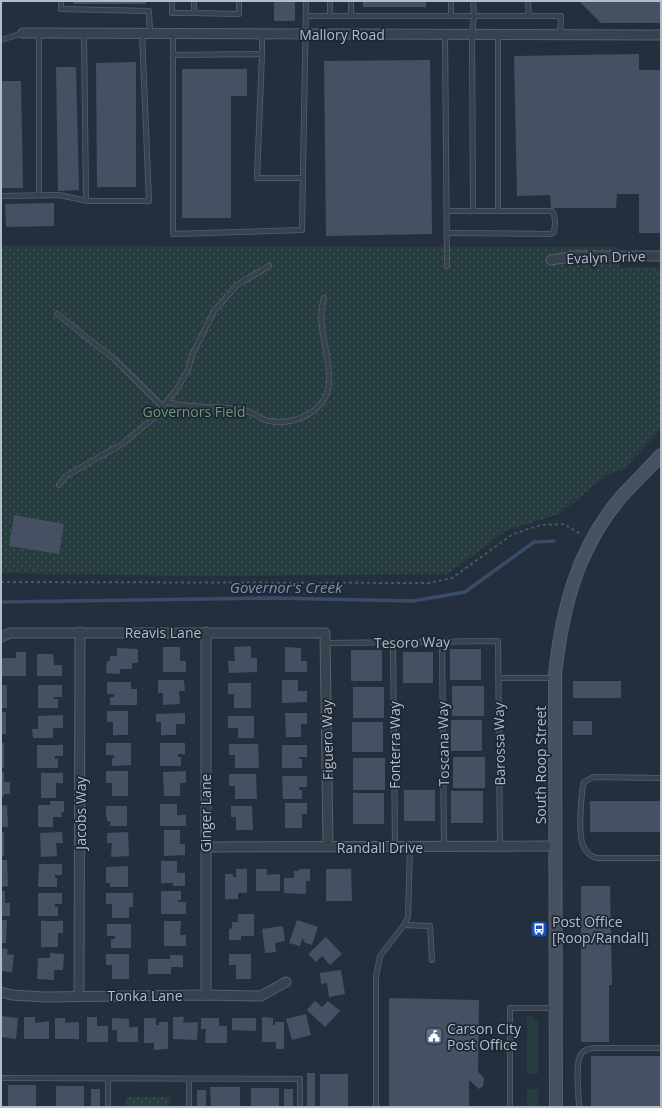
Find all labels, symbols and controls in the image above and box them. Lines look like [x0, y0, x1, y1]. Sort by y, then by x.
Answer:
street label: Mallory Road [299, 25, 385, 44]
street label: Evalyn Drive [566, 246, 646, 268]
park label: Governors Field [143, 402, 245, 421]
water label: Governor's Creek [230, 577, 343, 597]
street label: Reavis Lane [125, 623, 201, 642]
street label: Tesoro Way [374, 632, 451, 652]
street label: Figuero Way [317, 699, 337, 780]
street label: Fonterra Way [385, 700, 404, 789]
street label: Toscana Way [433, 700, 453, 787]
street label: Barossa Way [489, 701, 509, 786]
street label: South Roop Street [531, 706, 550, 824]
street label: Ginger Lane [196, 774, 215, 852]
street label: Jacobs Way [71, 775, 90, 852]
street label: Randall Drive [337, 838, 423, 857]
place label: Post Office [Roop/Randall] [552, 912, 649, 947]
bus stop icon: Post Office [Roop/Randall] [529, 919, 549, 939]
street label: Tonka Lane [107, 986, 183, 1005]
place label: Carson City Post Office [447, 1019, 522, 1054]
public building icon: Carson City Post Office [424, 1026, 444, 1046]

